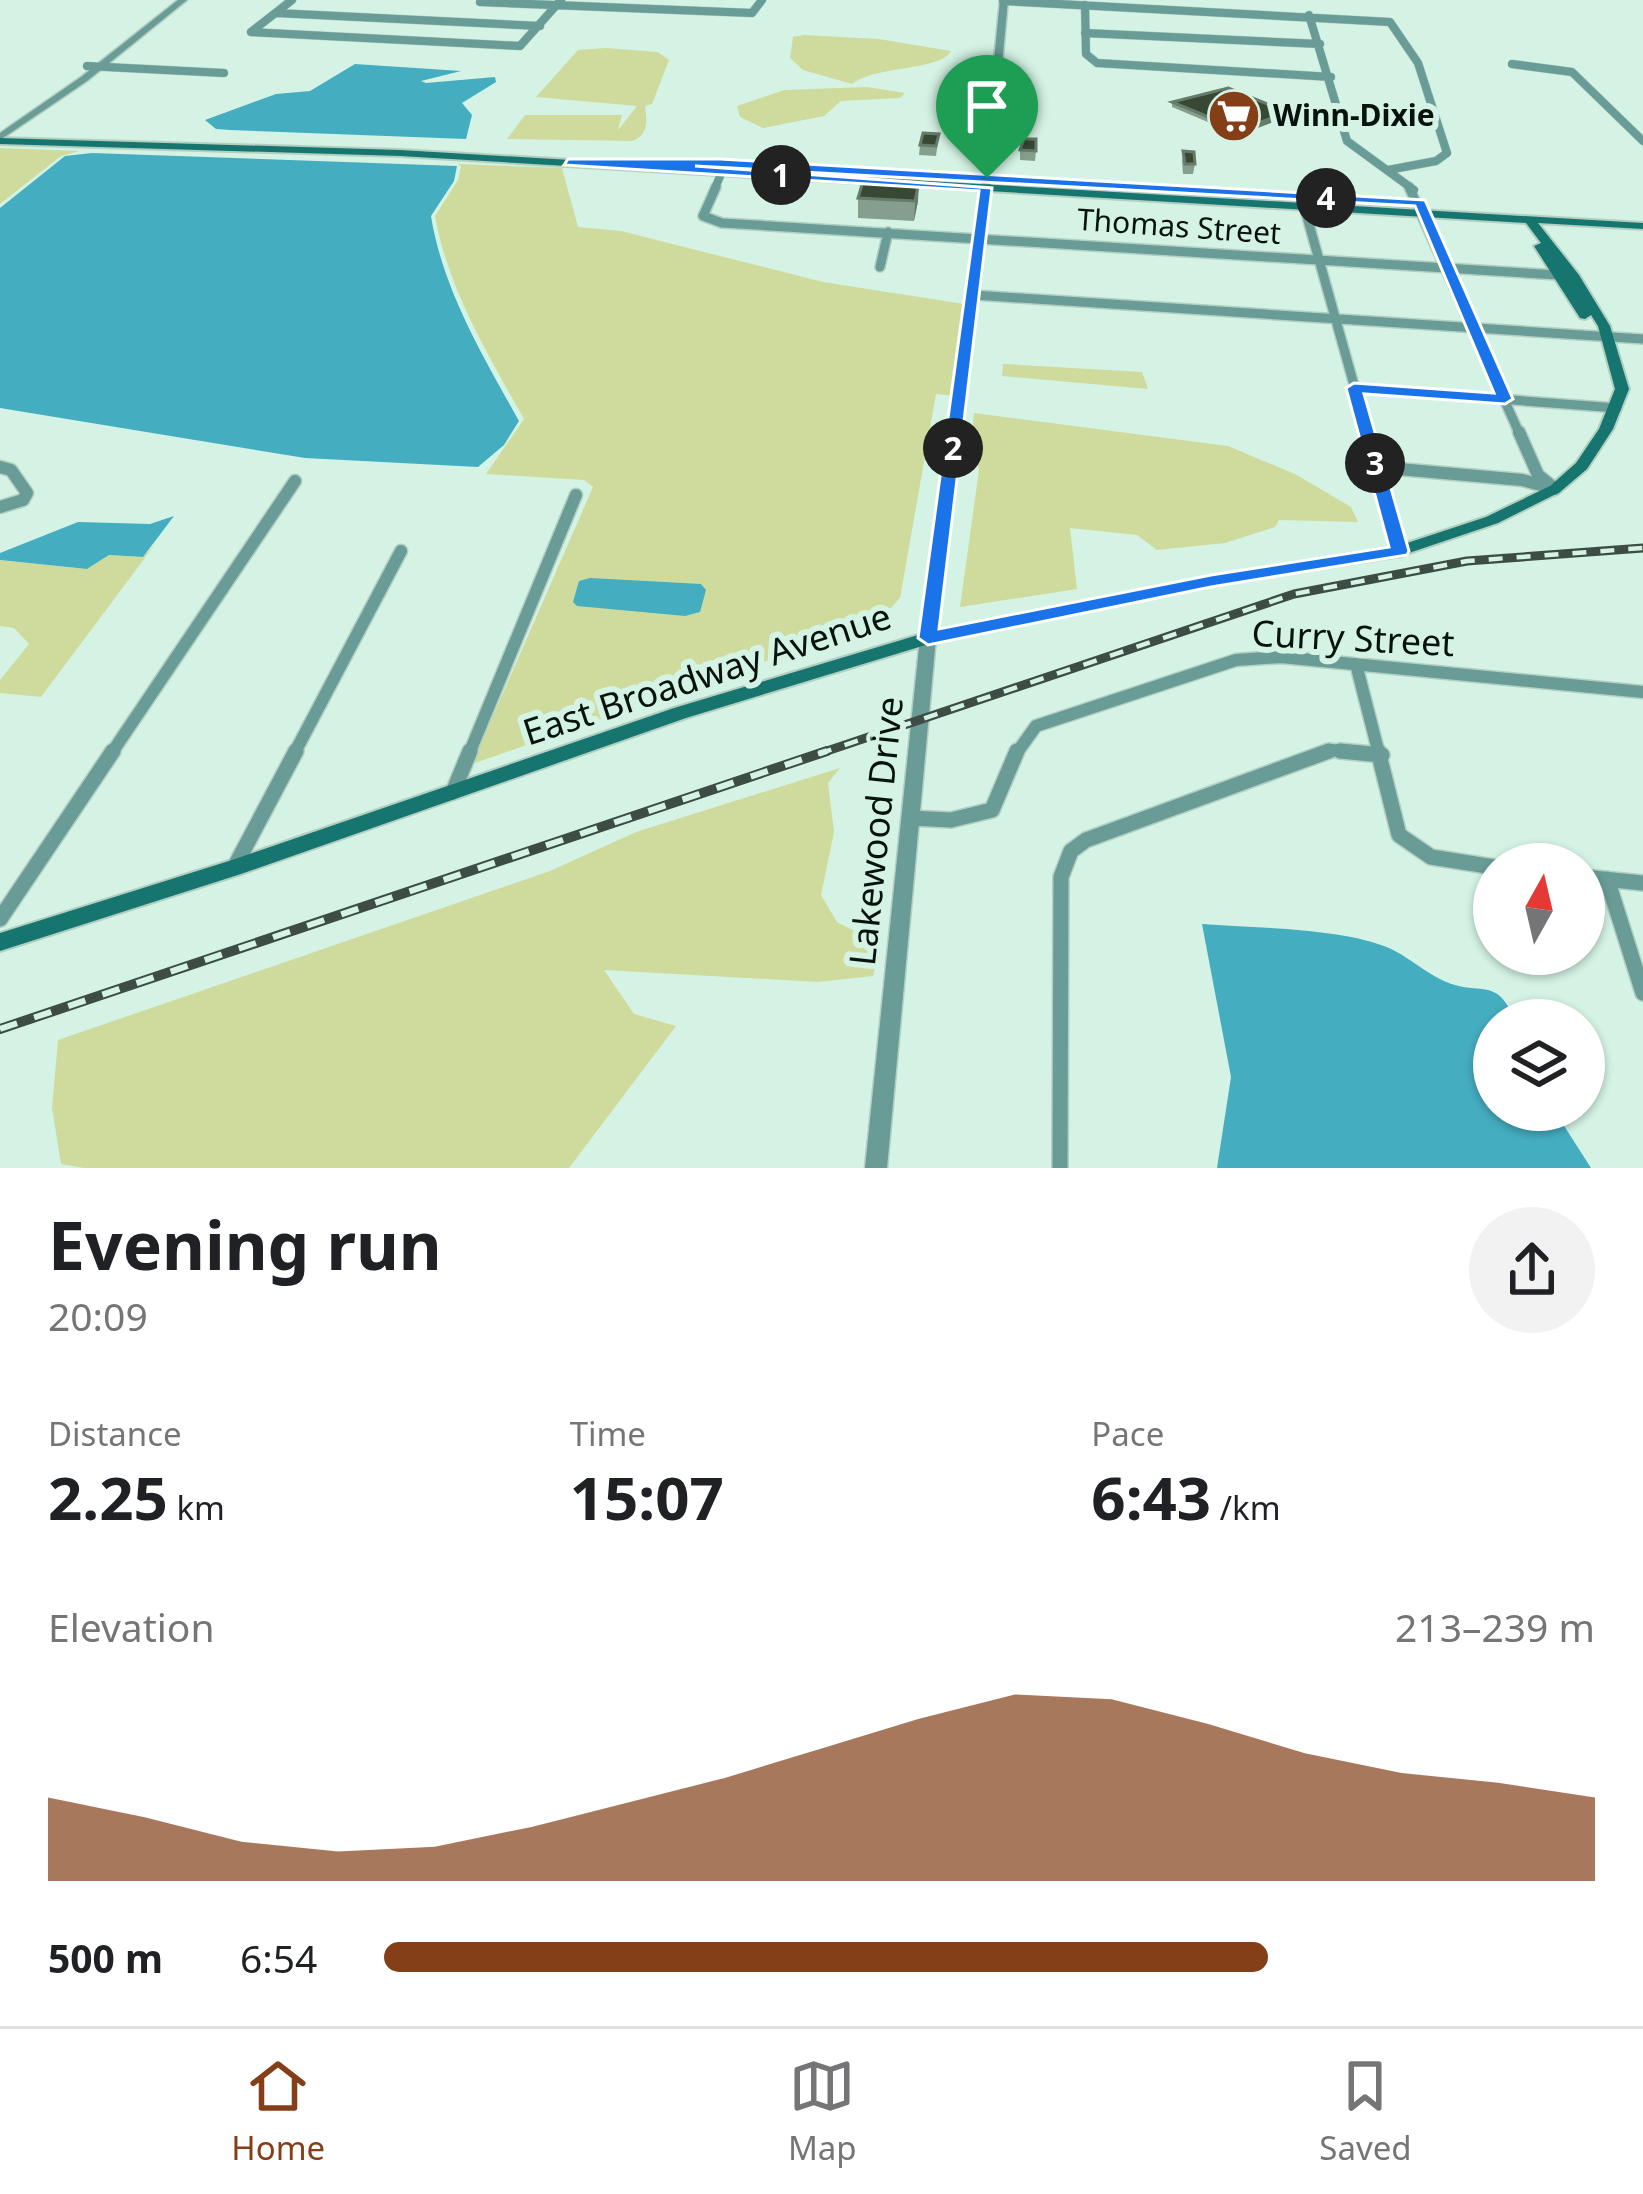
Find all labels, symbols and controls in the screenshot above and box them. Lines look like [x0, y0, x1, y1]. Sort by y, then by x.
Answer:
pin [936, 55, 1038, 178]
icon: arrive [954, 73, 1020, 139]
supermarket icon: Winn-Dixie [1206, 88, 1262, 144]
place label: Winn-Dixie [1273, 94, 1435, 135]
pin: 1 [751, 145, 811, 205]
text: 1 [772, 152, 790, 197]
pin: 4 [1296, 168, 1356, 228]
text: 4 [1317, 175, 1335, 220]
street label: Thomas Street [1076, 198, 1283, 253]
pin: 2 [923, 418, 983, 478]
text: 2 [944, 425, 962, 470]
pin: 3 [1345, 433, 1405, 493]
text: 3 [1366, 440, 1384, 485]
street label: East Broadway Avenue [517, 591, 897, 756]
street label: Curry Street [1250, 608, 1456, 667]
street label: Lakewood Drive [837, 694, 914, 968]
north arrow [1473, 843, 1605, 975]
map controls [1473, 843, 1605, 1131]
button: layers [1473, 999, 1605, 1131]
text: Evening run [48, 1199, 442, 1289]
button: share [1469, 1207, 1595, 1333]
text: 20:09 [48, 1289, 148, 1342]
text: Distance [48, 1411, 182, 1456]
text: Time [570, 1411, 646, 1456]
text: Pace [1091, 1411, 1164, 1456]
text: 2.25 [48, 1456, 168, 1538]
text: 15:07 [570, 1456, 724, 1538]
text: 6:43 [1091, 1456, 1211, 1538]
text: km [168, 1485, 225, 1530]
text: /km [1211, 1485, 1281, 1530]
text: Elevation [48, 1600, 215, 1653]
text: 213–239 m [1395, 1600, 1595, 1653]
text: 500 m [48, 1931, 163, 1984]
text: 6:54 [240, 1931, 317, 1984]
tab: Home [231, 2053, 325, 2170]
tab: Map [788, 2053, 857, 2170]
tab: Saved [1319, 2053, 1412, 2170]

